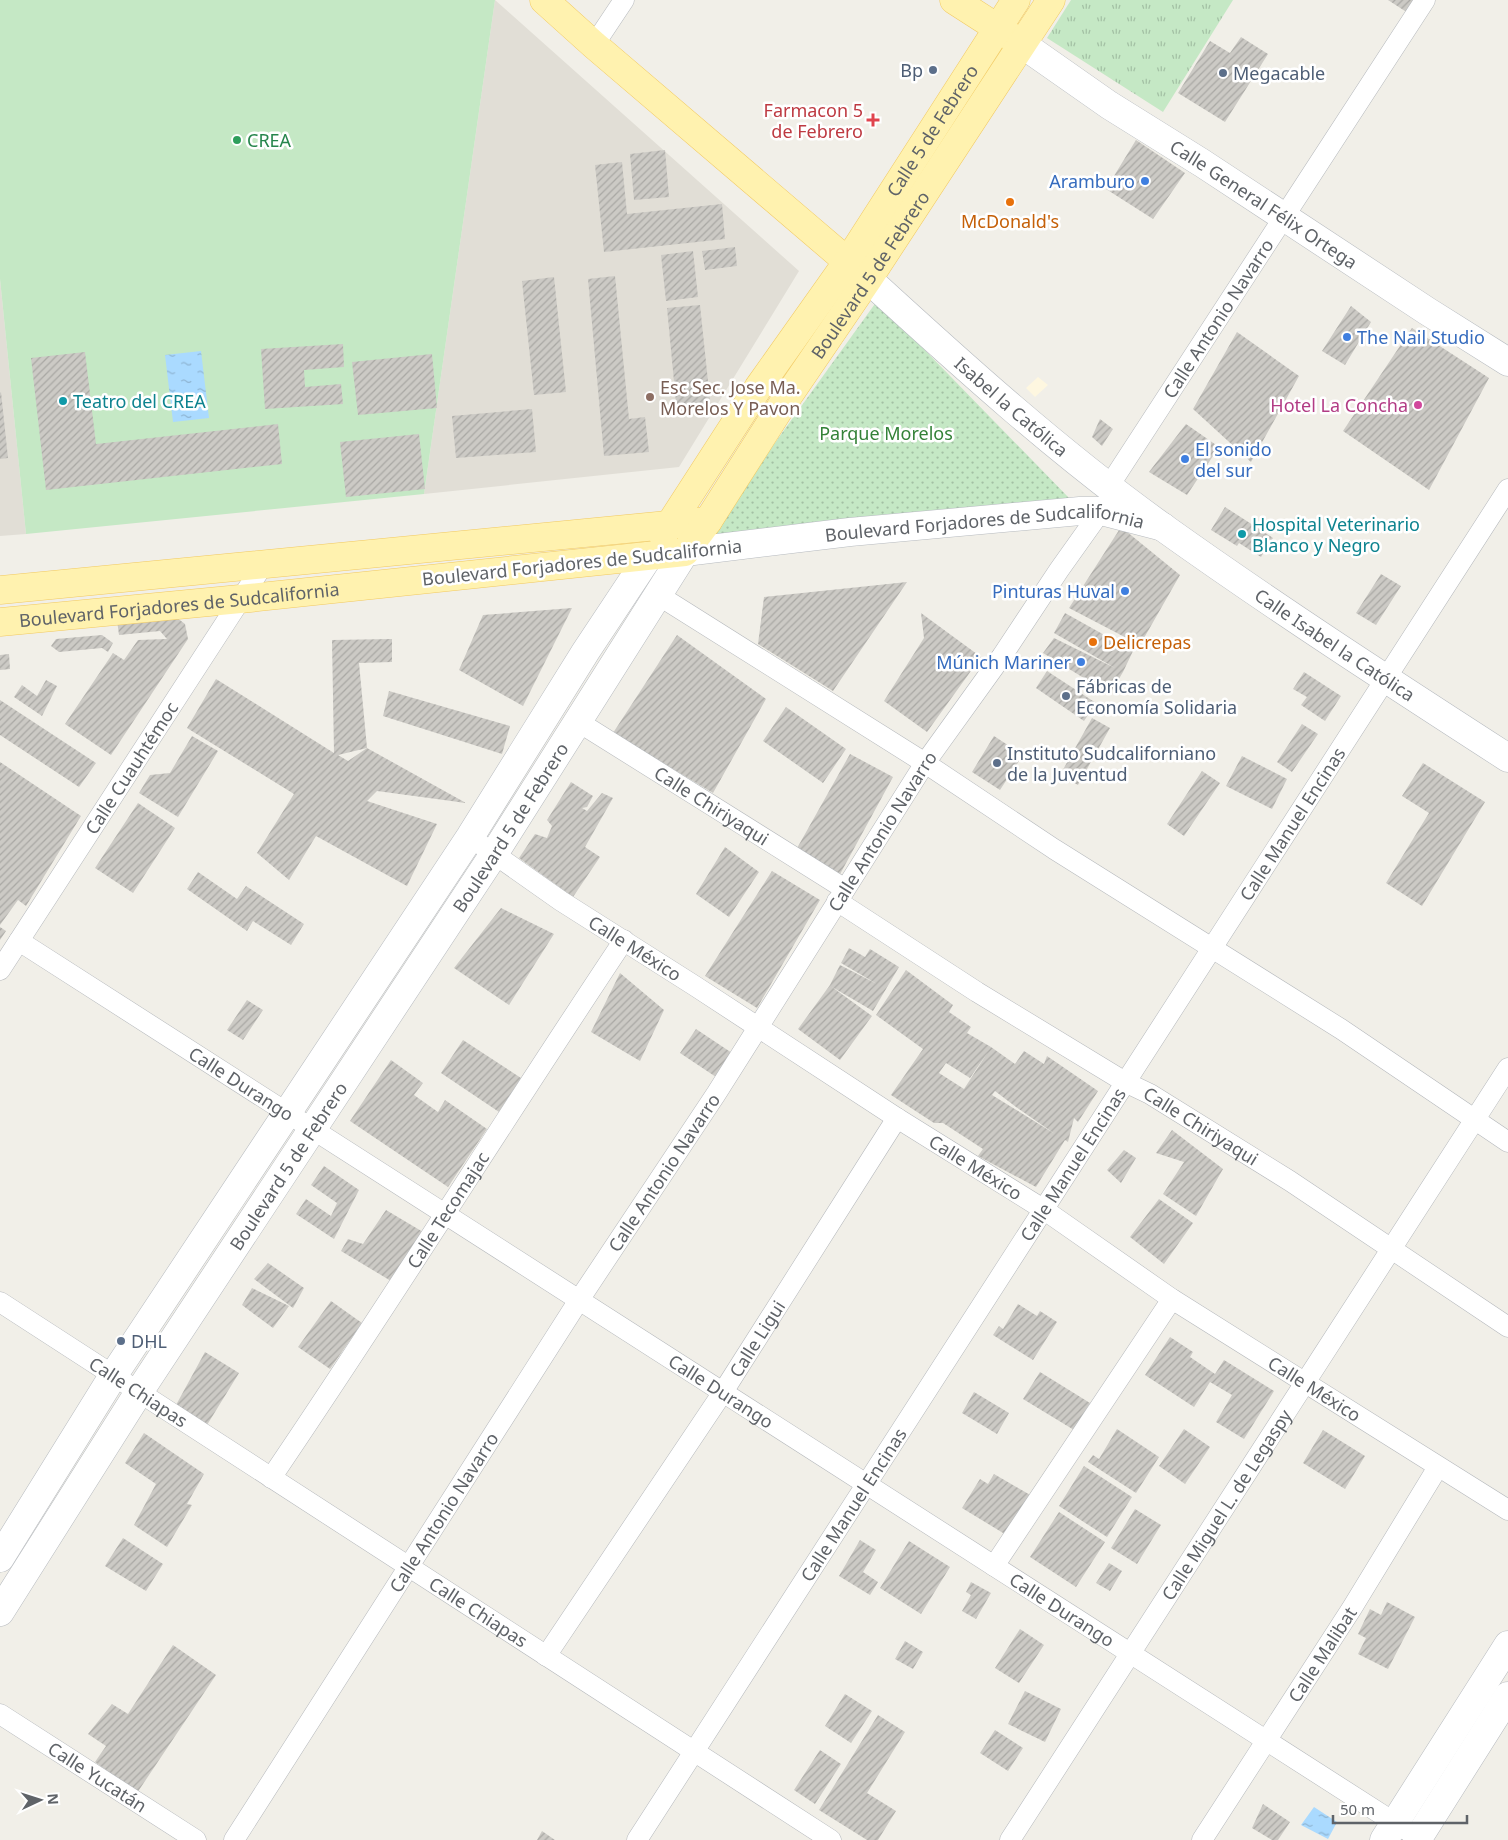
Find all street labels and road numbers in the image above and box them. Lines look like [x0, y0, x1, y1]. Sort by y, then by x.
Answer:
street label: Calle 5 de Febrero [881, 60, 983, 201]
street label: Calle General Félix Ortega [1166, 134, 1362, 274]
street label: Boulevard 5 de Febrero [805, 186, 935, 363]
street label: Calle Antonio Navarro [1157, 234, 1279, 403]
street label: Isabel la Católica [950, 351, 1073, 462]
street label: Boulevard Forjadores de Sudcalifornia [824, 499, 1147, 547]
street label: Boulevard Forjadores de Sudcalifornia [421, 533, 743, 591]
street label: Boulevard Forjadores de Sudcalifornia [18, 577, 340, 632]
street label: Calle Isabel la Católica [1250, 583, 1420, 706]
street label: Calle Cuauhtémoc [79, 697, 183, 839]
street label: Boulevard 5 de Febrero [447, 738, 573, 917]
street label: Calle Manuel Encinas [1234, 743, 1350, 905]
street label: Calle Antonio Navarro [822, 746, 942, 916]
street label: Calle Chiriyaqui [650, 760, 774, 850]
street label: Calle México [584, 910, 686, 986]
street label: Calle Durango [184, 1041, 298, 1126]
street label: Boulevard 5 de Febrero [224, 1077, 352, 1255]
street label: Calle Chiriyaqui [1139, 1081, 1263, 1170]
street label: Calle Manuel Encinas [1014, 1083, 1131, 1246]
street label: Calle Antonio Navarro [602, 1089, 725, 1256]
street label: Calle México [925, 1129, 1027, 1205]
street label: Calle Tecomajac [401, 1147, 494, 1273]
street label: Calle Ligui [724, 1296, 790, 1382]
street label: Calle Durango [664, 1349, 778, 1434]
street label: Calle México [1264, 1350, 1366, 1427]
street label: Calle Chiapas [85, 1351, 192, 1432]
street label: Calle Miguel L. de Legaspy [1156, 1404, 1297, 1605]
street label: Calle Manuel Encinas [795, 1423, 912, 1586]
street label: Calle Antonio Navarro [383, 1428, 503, 1597]
street label: Calle Durango [1005, 1567, 1119, 1652]
street label: Calle Chiapas [425, 1571, 532, 1652]
street label: Calle Malibat [1282, 1602, 1362, 1707]
street label: Calle Yucatán [44, 1736, 152, 1817]

